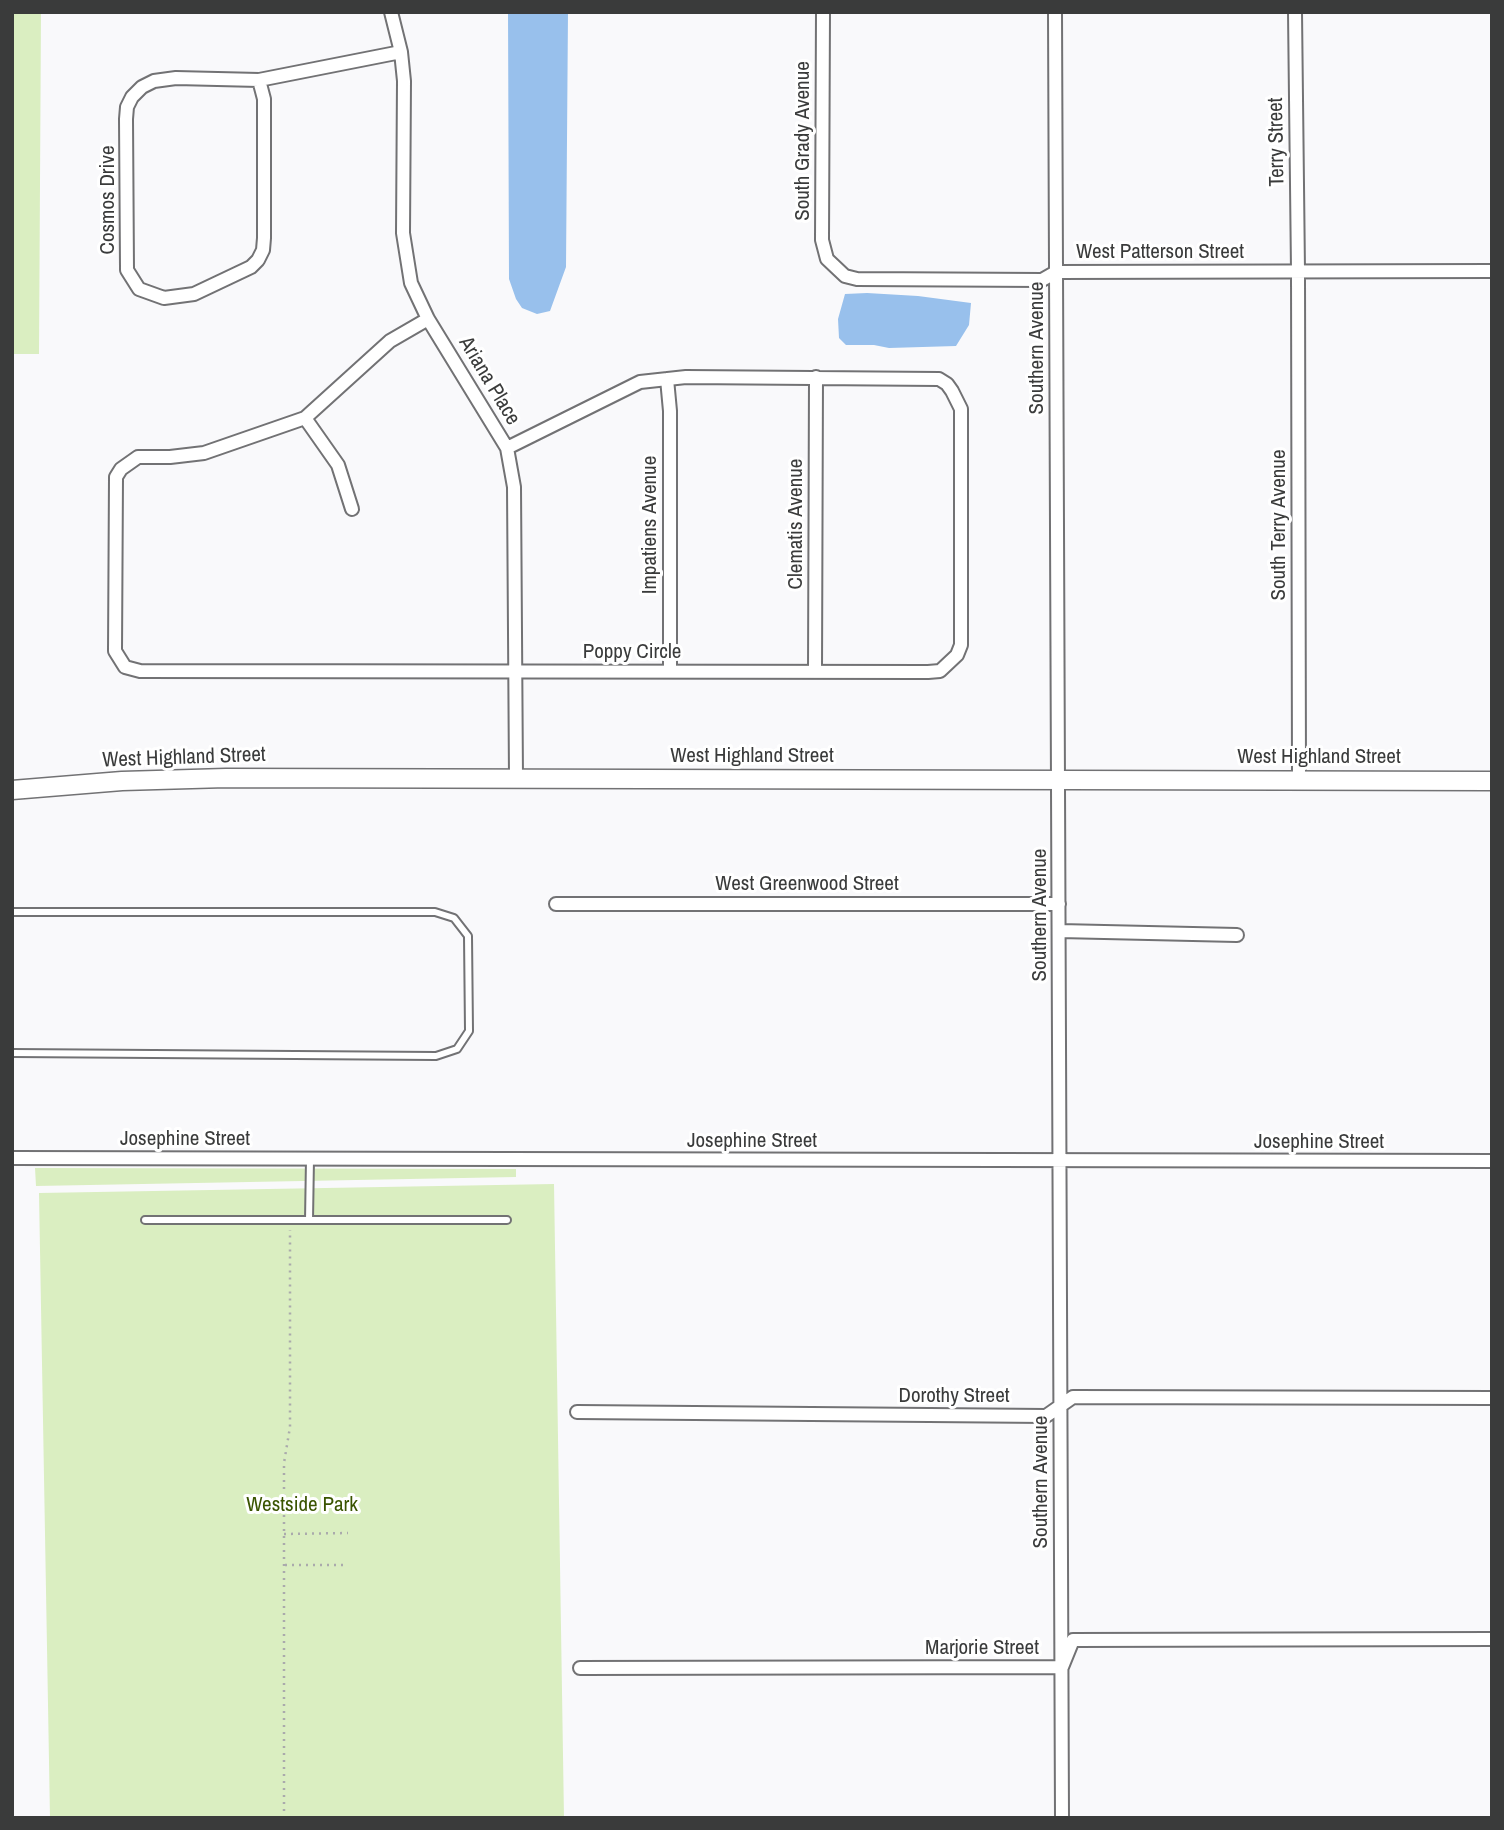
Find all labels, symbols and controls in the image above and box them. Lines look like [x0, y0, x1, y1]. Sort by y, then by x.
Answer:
street label: South Grady Avenue [790, 61, 816, 221]
street label: Terry Street [1264, 97, 1290, 187]
street label: Cosmos Drive [95, 145, 121, 255]
street label: West Patterson Street [1076, 239, 1244, 265]
street label: Southern Avenue [1024, 282, 1050, 414]
street label: Ariana Place [453, 332, 525, 430]
street label: South Terry Avenue [1266, 450, 1292, 600]
street label: Impatiens Avenue [637, 456, 663, 594]
street label: Clematis Avenue [783, 459, 809, 589]
street label: Poppy Circle [583, 639, 681, 665]
street label: West Highland Street [102, 743, 266, 773]
street label: West Highland Street [670, 743, 834, 769]
street label: West Highland Street [1237, 744, 1401, 770]
street label: Southern Avenue [1027, 849, 1053, 981]
street label: West Greenwood Street [715, 871, 899, 897]
street label: Josephine Street [120, 1126, 250, 1152]
street label: Josephine Street [687, 1128, 817, 1154]
street label: Josephine Street [1254, 1129, 1384, 1155]
street label: Dorothy Street [898, 1383, 1010, 1409]
street label: Southern Avenue [1028, 1416, 1054, 1548]
park label: Westside Park [246, 1492, 358, 1518]
street label: Marjorie Street [925, 1635, 1039, 1661]

